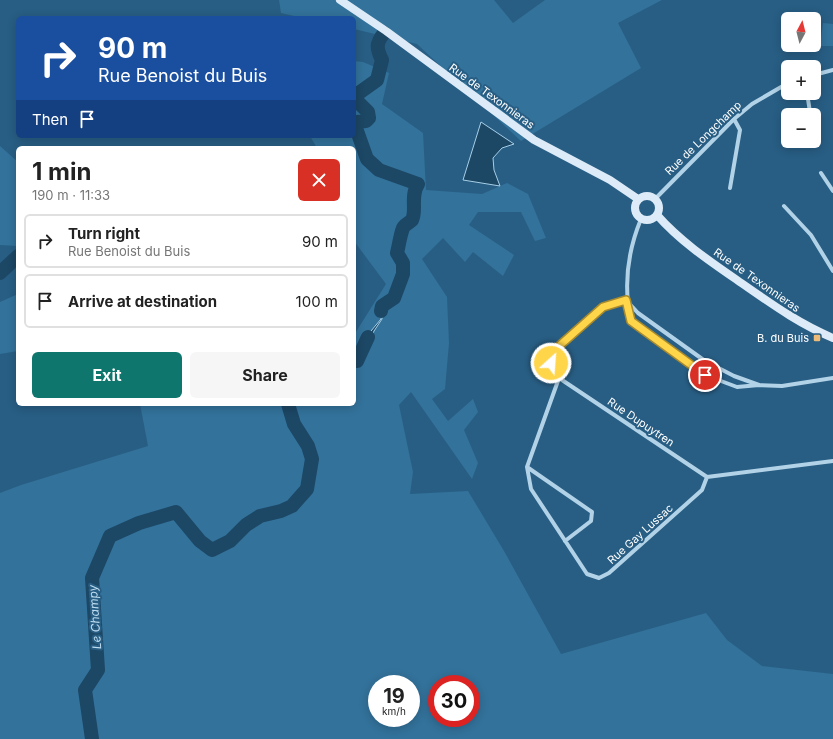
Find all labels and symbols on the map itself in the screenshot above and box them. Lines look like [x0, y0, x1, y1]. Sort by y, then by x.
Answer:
north arrow [781, 12, 821, 52]
street label: Rue de Texonnieras [447, 60, 538, 132]
street label: Rue de Longchamp [662, 98, 744, 178]
street label: Rue de Texonnieras [711, 245, 803, 315]
place label: B. du Buis [757, 331, 809, 345]
marker: B. du Buis [812, 333, 822, 343]
position arrow [530, 342, 572, 384]
pin [688, 358, 722, 392]
street label: Rue Dupuytren [605, 395, 677, 449]
street label: Rue Gay Lussac [604, 501, 676, 567]
water label: Le Champy [85, 584, 104, 650]
speed limit sign: 30 [428, 675, 480, 727]

